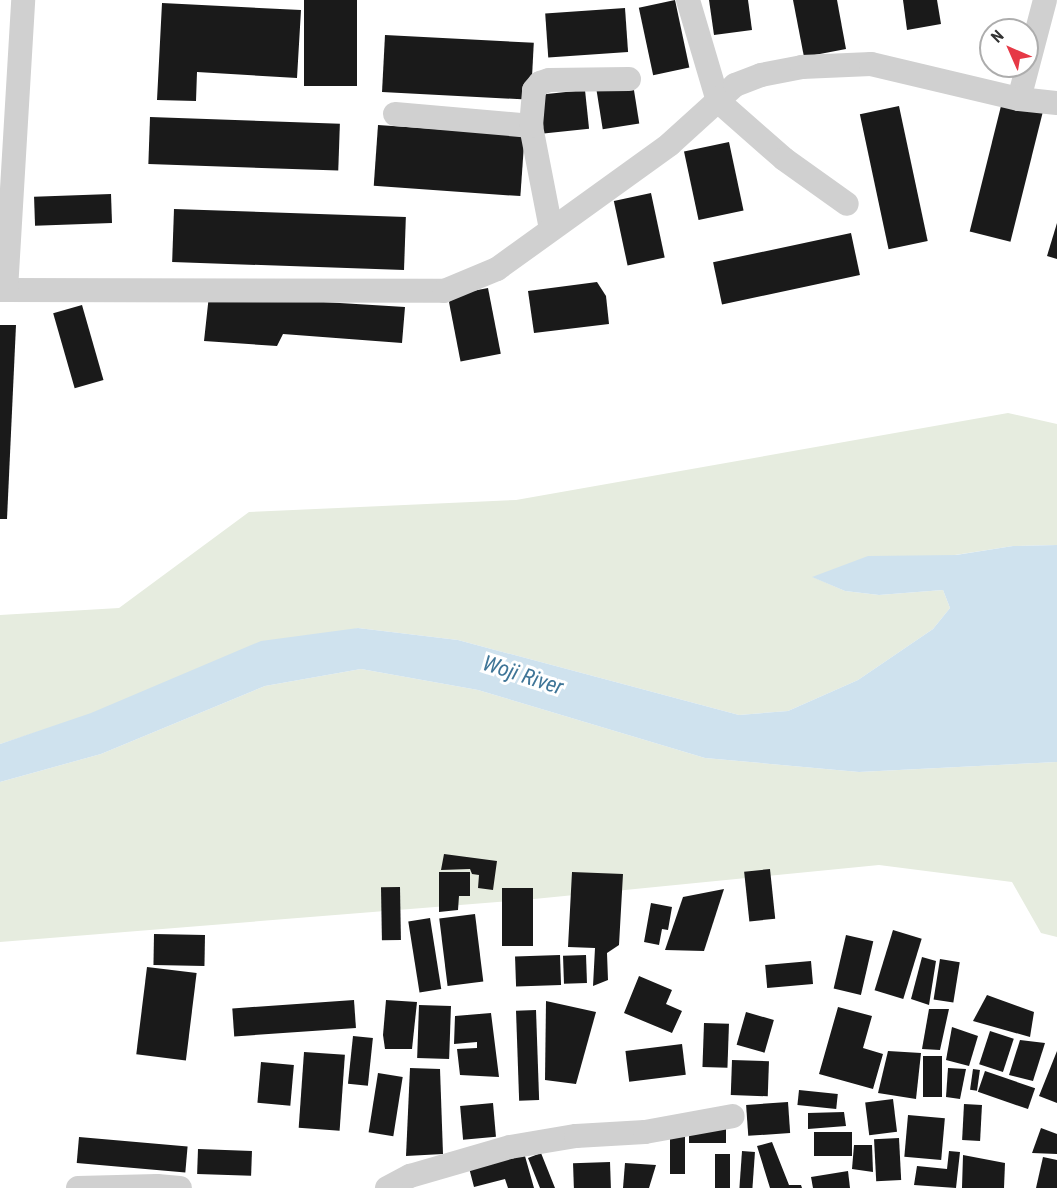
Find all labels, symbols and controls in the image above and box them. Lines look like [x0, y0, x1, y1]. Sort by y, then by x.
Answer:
north arrow [979, 18, 1039, 78]
text: N [987, 26, 1008, 47]
water label: Woji River [479, 650, 567, 700]

